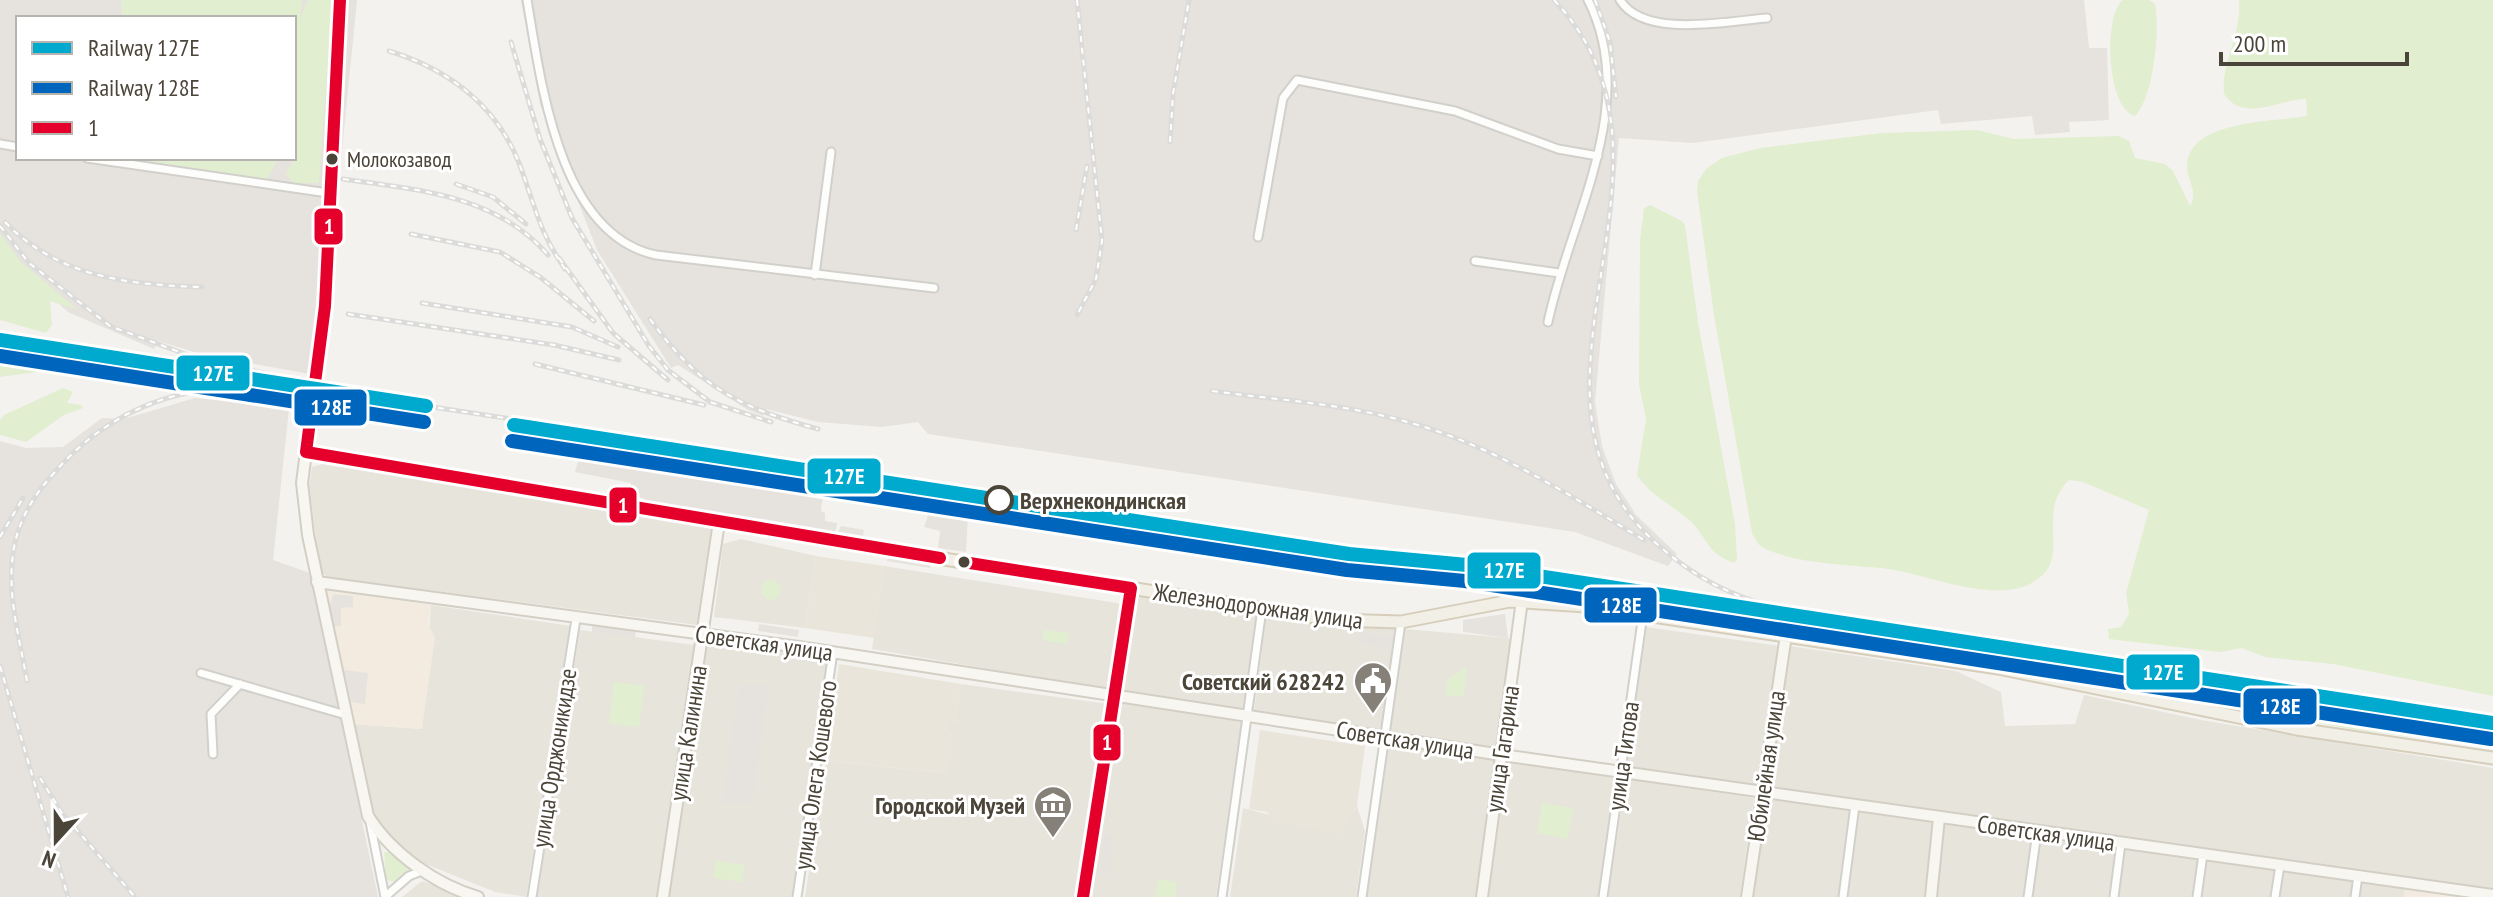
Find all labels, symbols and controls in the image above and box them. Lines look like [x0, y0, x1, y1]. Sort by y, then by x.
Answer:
legend [16, 16, 296, 160]
scale bar [2221, 16, 2407, 66]
text: 200 m [2233, 28, 2286, 59]
text: Railway 127Е [88, 32, 200, 63]
text: Railway 128Е [88, 72, 200, 103]
text: 1 [88, 112, 99, 143]
place label: Молокозавод [347, 145, 452, 173]
marker: Молокозавод [324, 151, 340, 167]
line badge: 1 [313, 207, 344, 246]
text: 1 [324, 212, 334, 240]
line badge: 127Е [175, 354, 251, 392]
text: 127Е [192, 359, 234, 387]
line badge: 128Е [293, 388, 368, 427]
text: 128Е [310, 393, 352, 421]
line badge: 127Е [806, 457, 882, 495]
text: 127Е [823, 462, 865, 490]
place label: Верхнекондинская [1020, 485, 1186, 516]
line badge: 1 [608, 486, 638, 524]
marker: Верхнекондинская [985, 486, 1013, 514]
text: 1 [618, 491, 628, 519]
line badge: 127Е [1466, 551, 1542, 590]
unlabelled marker [956, 554, 972, 570]
text: 127Е [1483, 556, 1525, 584]
street label: Железнодорожная улица [1150, 576, 1365, 636]
line badge: 128Е [1583, 586, 1658, 624]
text: 128Е [1600, 591, 1642, 619]
street label: Советская улица [693, 618, 835, 668]
line badge: 127Е [2125, 653, 2201, 691]
text: 127Е [2142, 658, 2184, 686]
public building icon: Советский 628242 [1352, 660, 1394, 715]
street label: улица Калинина [662, 663, 714, 803]
street label: улица Орджоникидзе [525, 666, 583, 850]
place label: Советский 628242 [1182, 666, 1345, 697]
street label: улица Олега Кошевого [786, 678, 844, 872]
street label: улица Гагарина [1478, 683, 1526, 815]
line badge: 128Е [2242, 687, 2318, 726]
street label: Юбилейная улица [1740, 689, 1792, 843]
text: 128Е [2259, 692, 2301, 720]
street label: улица Титова [1600, 699, 1646, 813]
street label: Советская улица [1334, 714, 1476, 766]
line badge: 1 [1092, 723, 1122, 762]
text: 1 [1102, 728, 1112, 756]
museum icon: Городской Музей [1032, 784, 1074, 839]
place label: Городской Музей [875, 790, 1025, 821]
north arrow [16, 801, 96, 881]
street label: Советская улица [1975, 808, 2117, 858]
text: N [38, 844, 59, 875]

